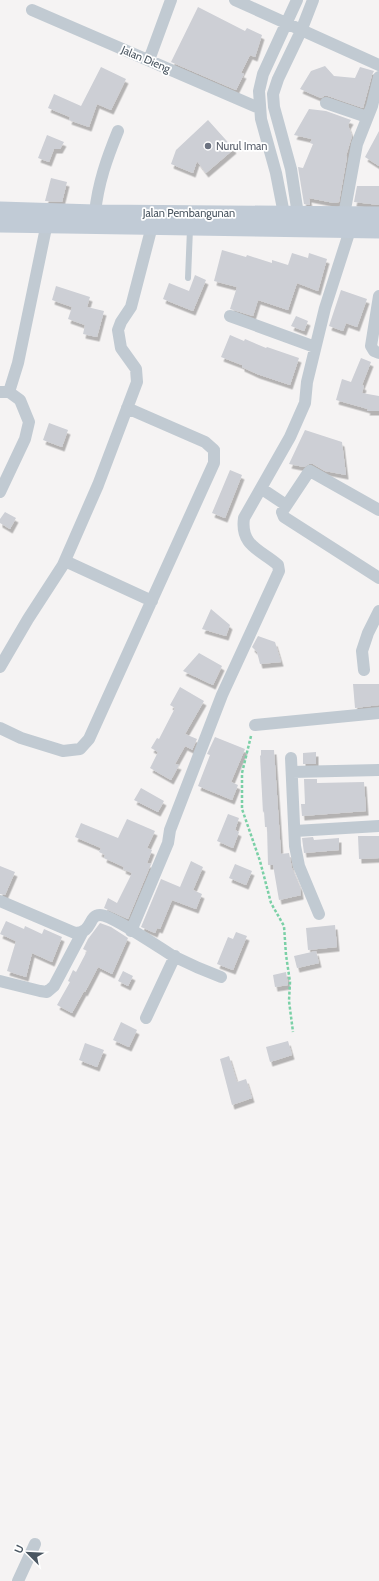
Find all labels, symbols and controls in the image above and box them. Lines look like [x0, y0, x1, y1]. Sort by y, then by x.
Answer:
street label: Jalan Dieng [118, 42, 173, 76]
place label: Nurul Iman [216, 139, 267, 153]
marker: Nurul Iman [203, 141, 213, 151]
street label: Jalan Pembangunan [142, 206, 235, 220]
north arrow [8, 1533, 48, 1573]
text: U [11, 1542, 27, 1555]

